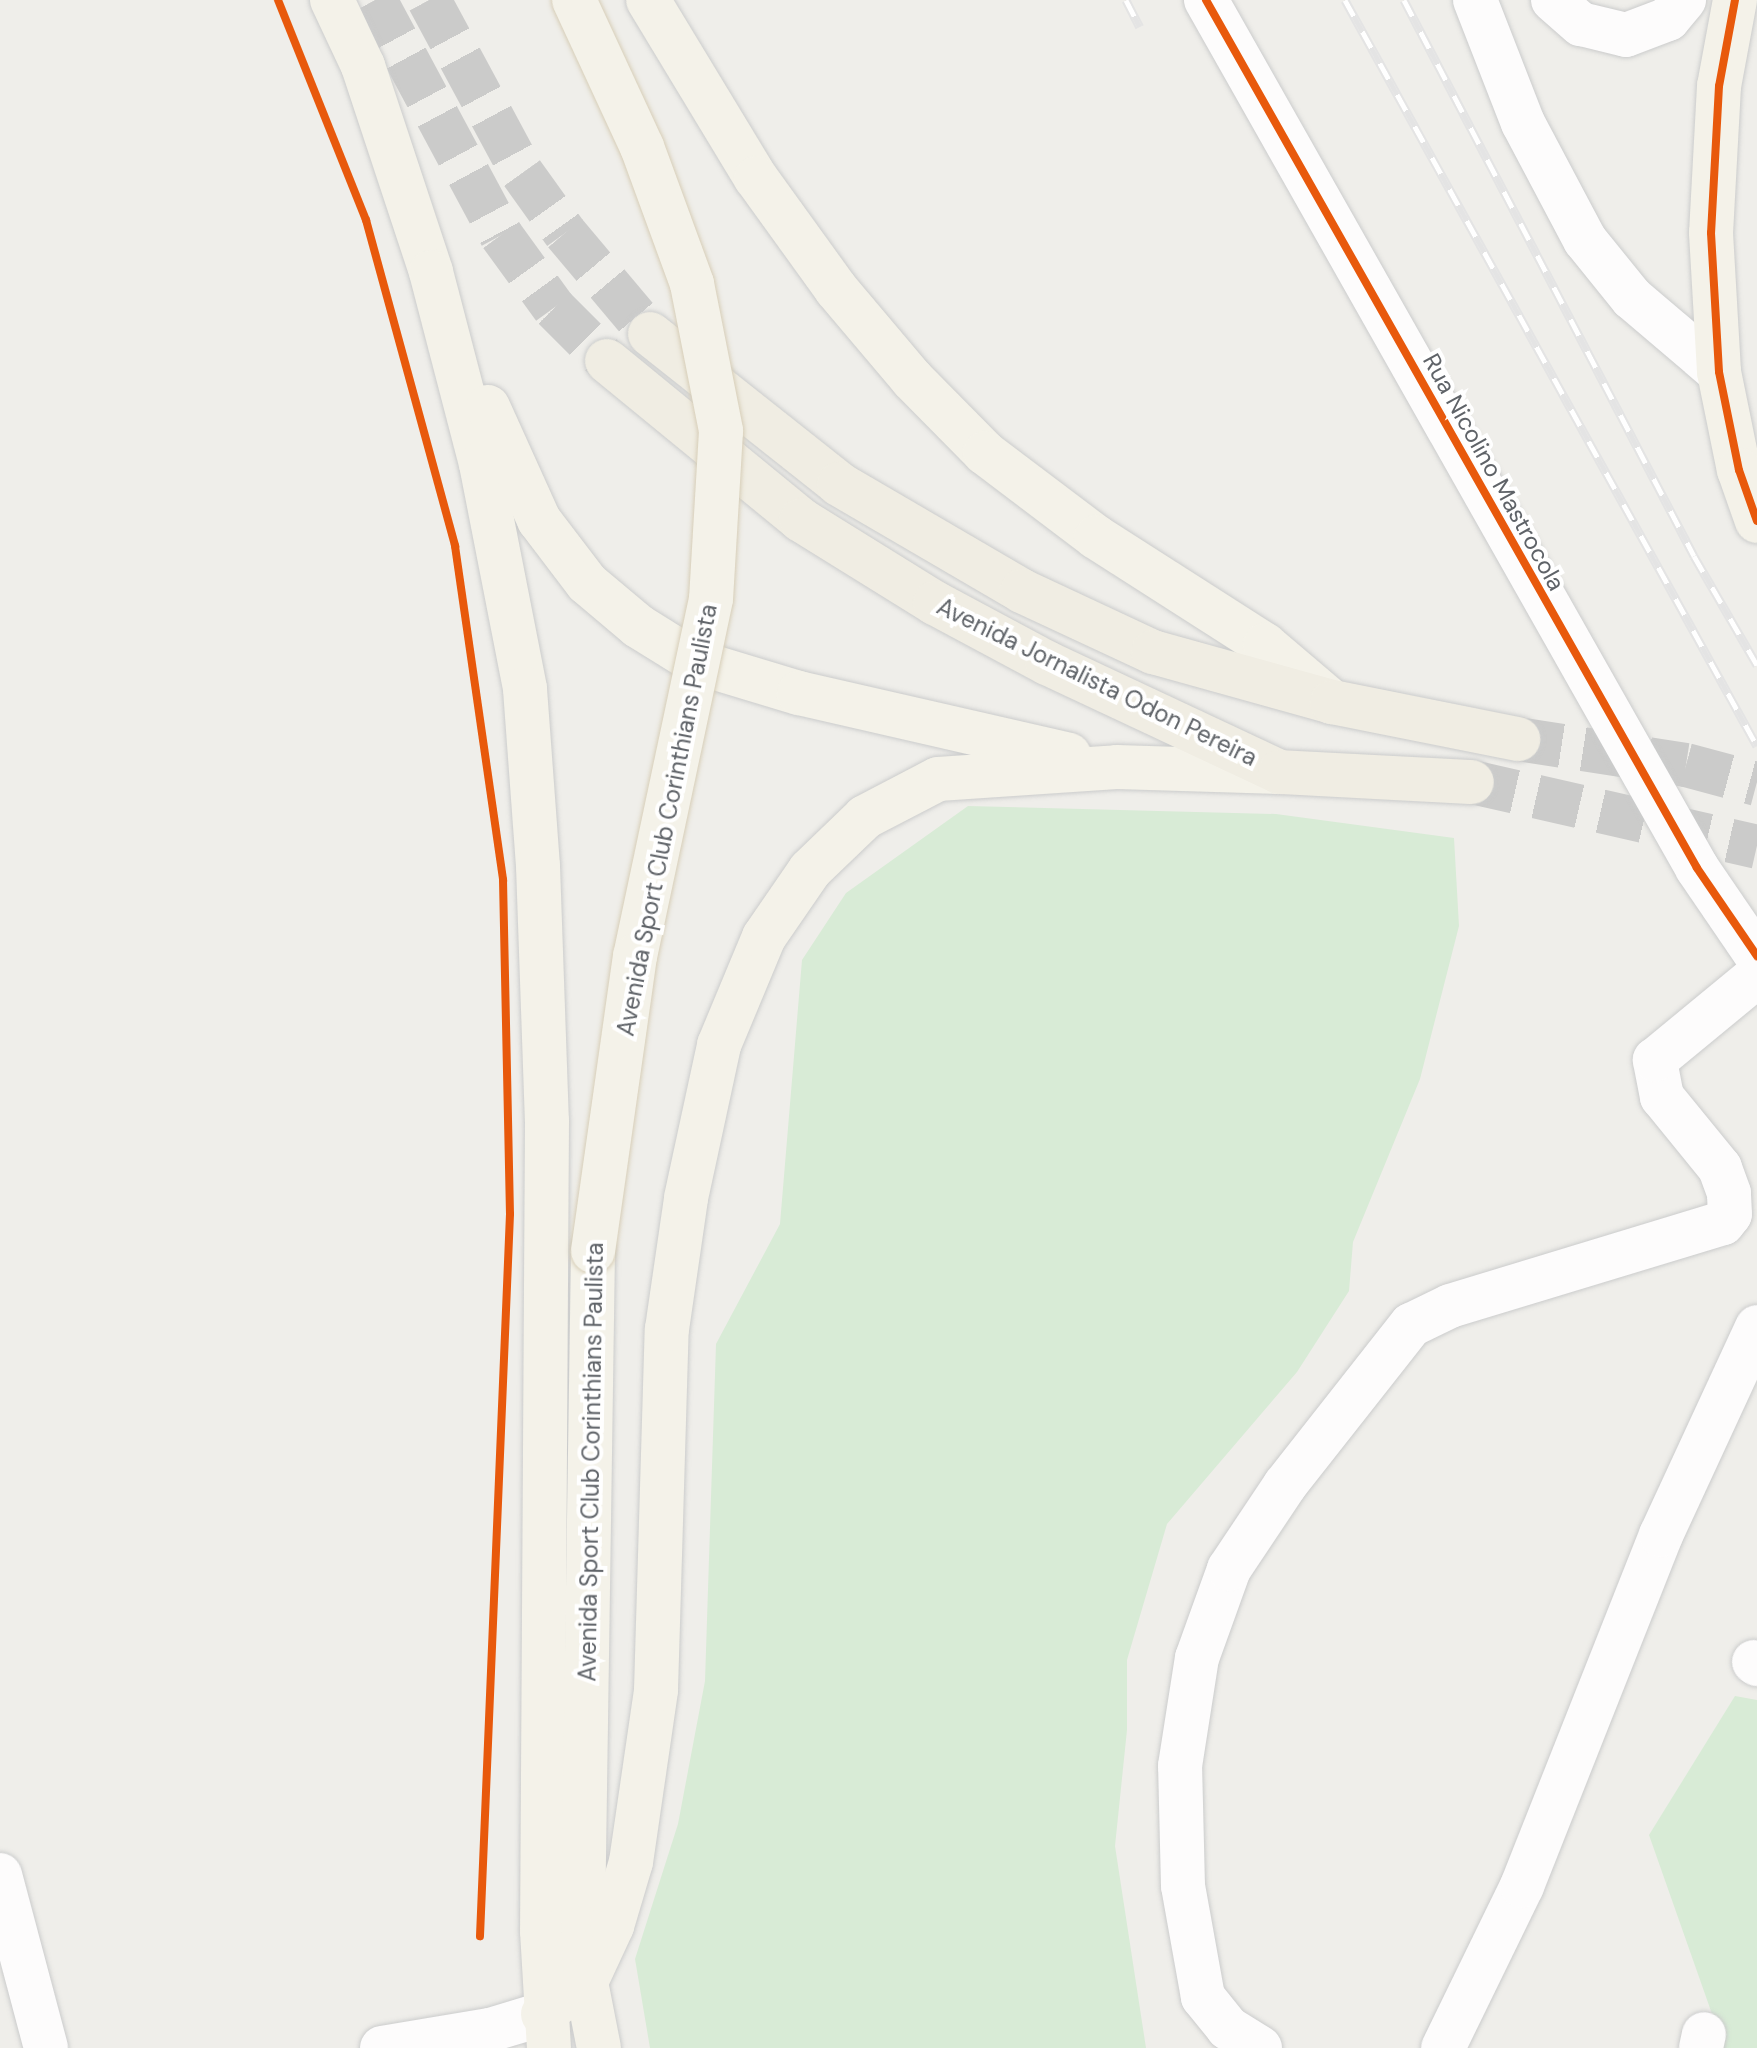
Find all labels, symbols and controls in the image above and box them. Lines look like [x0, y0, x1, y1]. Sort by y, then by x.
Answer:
street label: Rua Nicolino Mastrocola [1417, 348, 1571, 596]
street label: Avenida Jornalista Odon Pereira [932, 592, 1262, 772]
street label: Avenida Sport Club Corinthians Paulista [611, 602, 723, 1038]
street label: Avenida Sport Club Corinthians Paulista [573, 1242, 609, 1682]

